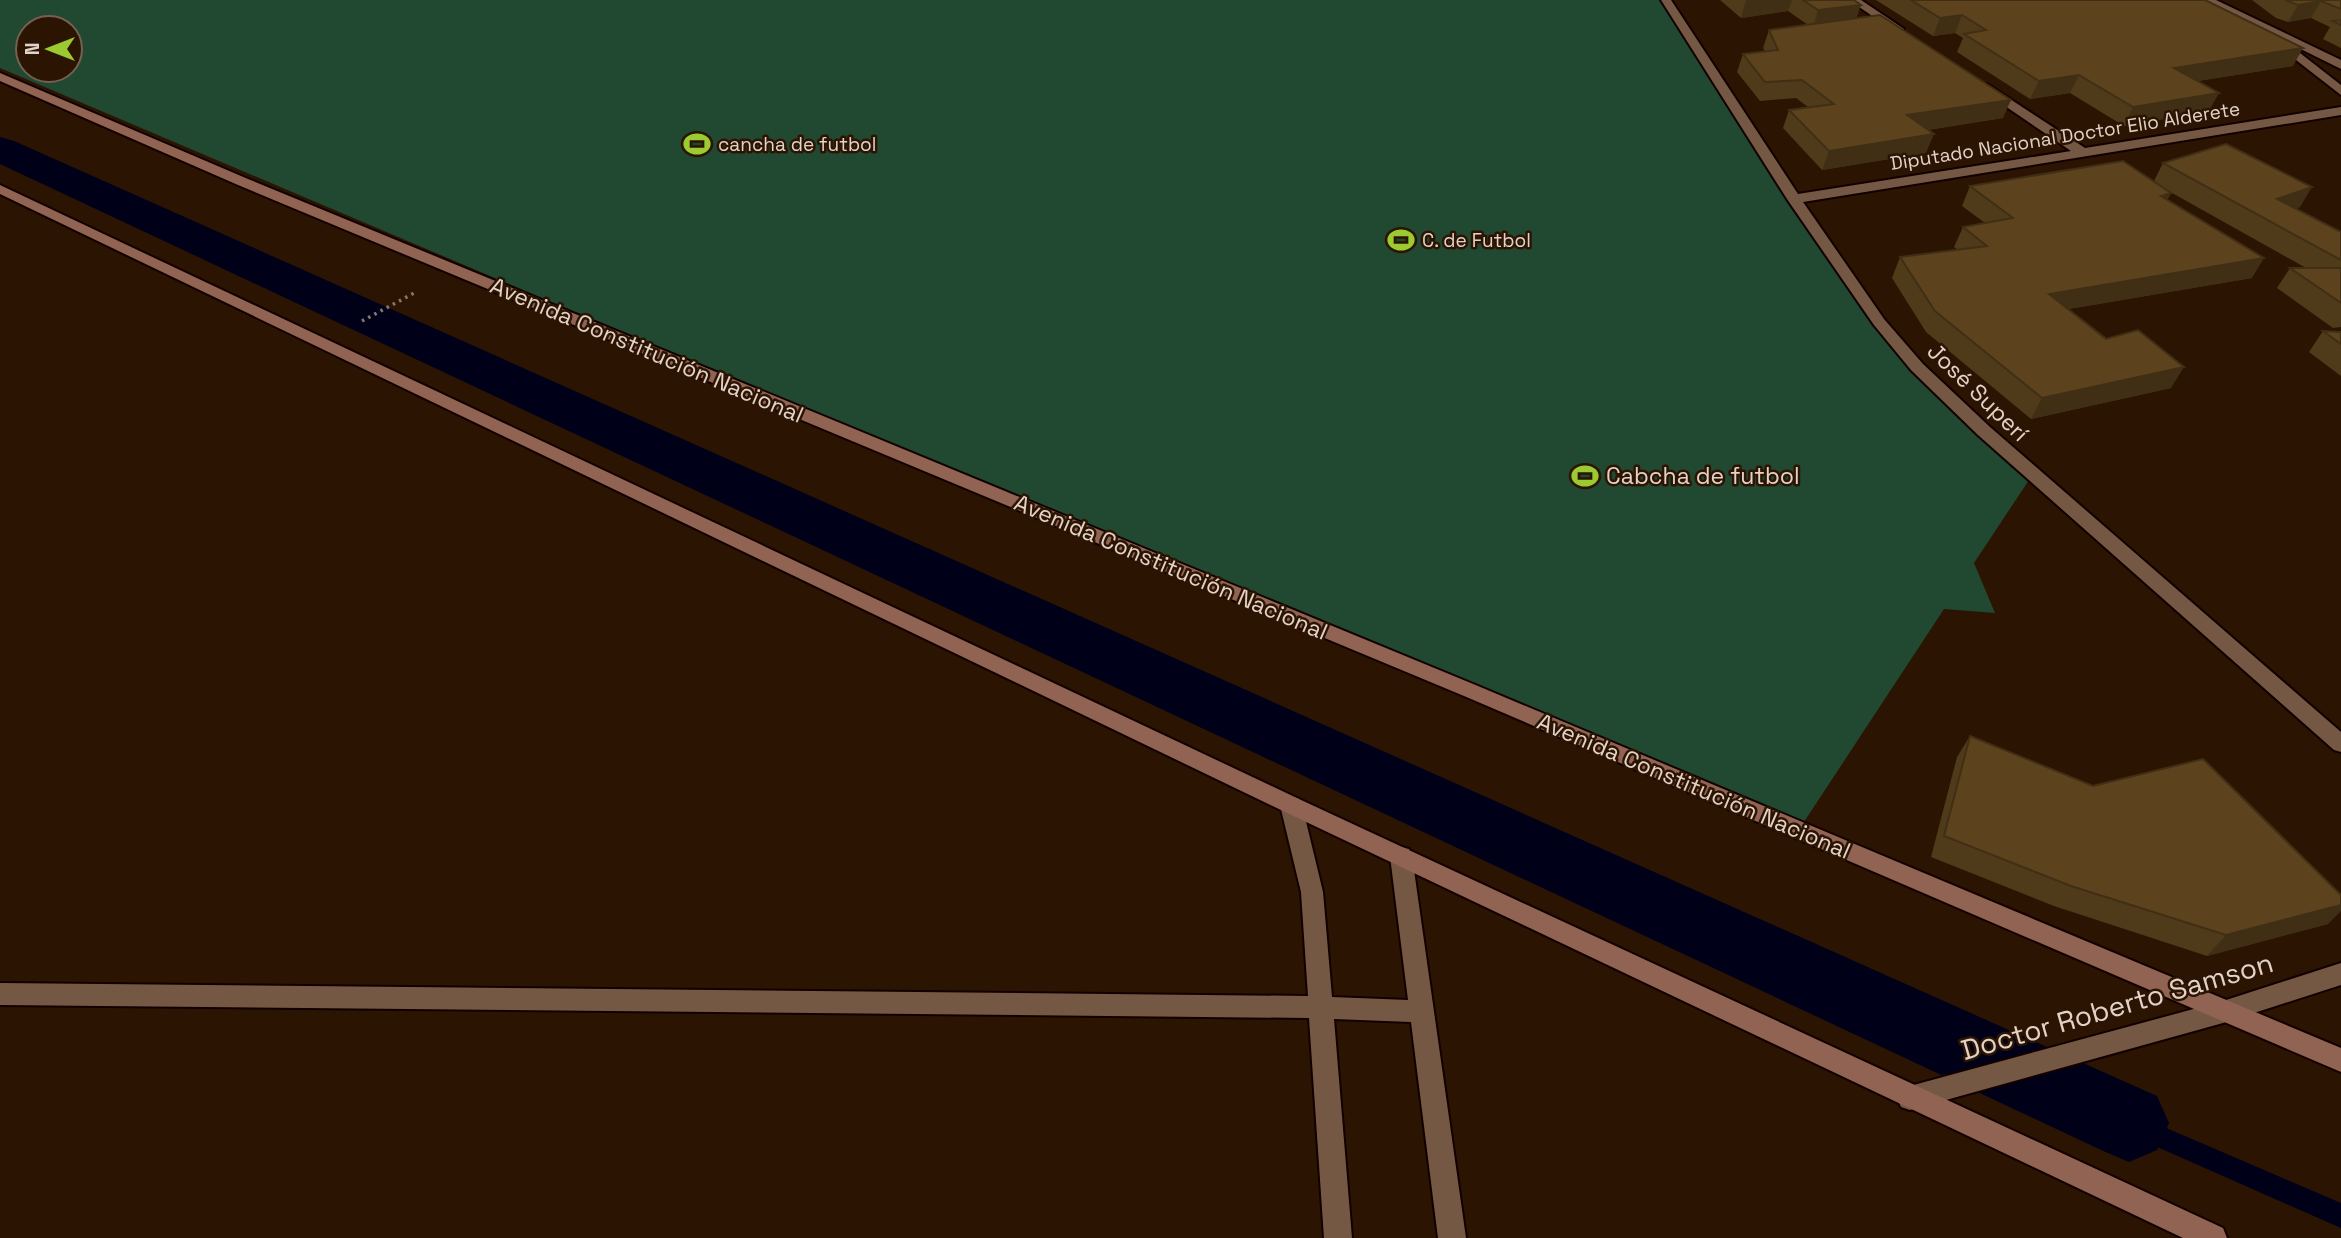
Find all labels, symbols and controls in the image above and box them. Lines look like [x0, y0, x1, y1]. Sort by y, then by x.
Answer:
north arrow [14, 14, 84, 84]
text: N [20, 43, 45, 55]
street label: Diputado Nacional Doctor Elio Alderete [1888, 96, 2242, 176]
sports icon: cancha de futbol [682, 129, 712, 159]
place label: cancha de futbol [718, 132, 877, 157]
sports icon: C. de Futbol [1386, 225, 1416, 255]
place label: C. de Futbol [1422, 228, 1531, 253]
street label: Avenida Constitución Nacional [486, 270, 808, 430]
street label: José Superí [1921, 336, 2035, 448]
sports icon: Cabcha de futbol [1570, 461, 1600, 491]
place label: Cabcha de futbol [1606, 461, 1800, 491]
street label: Avenida Constitución Nacional [1010, 487, 1332, 647]
street label: Avenida Constitución Nacional [1533, 706, 1855, 866]
street label: Doctor Roberto Samson [1957, 944, 2277, 1068]

